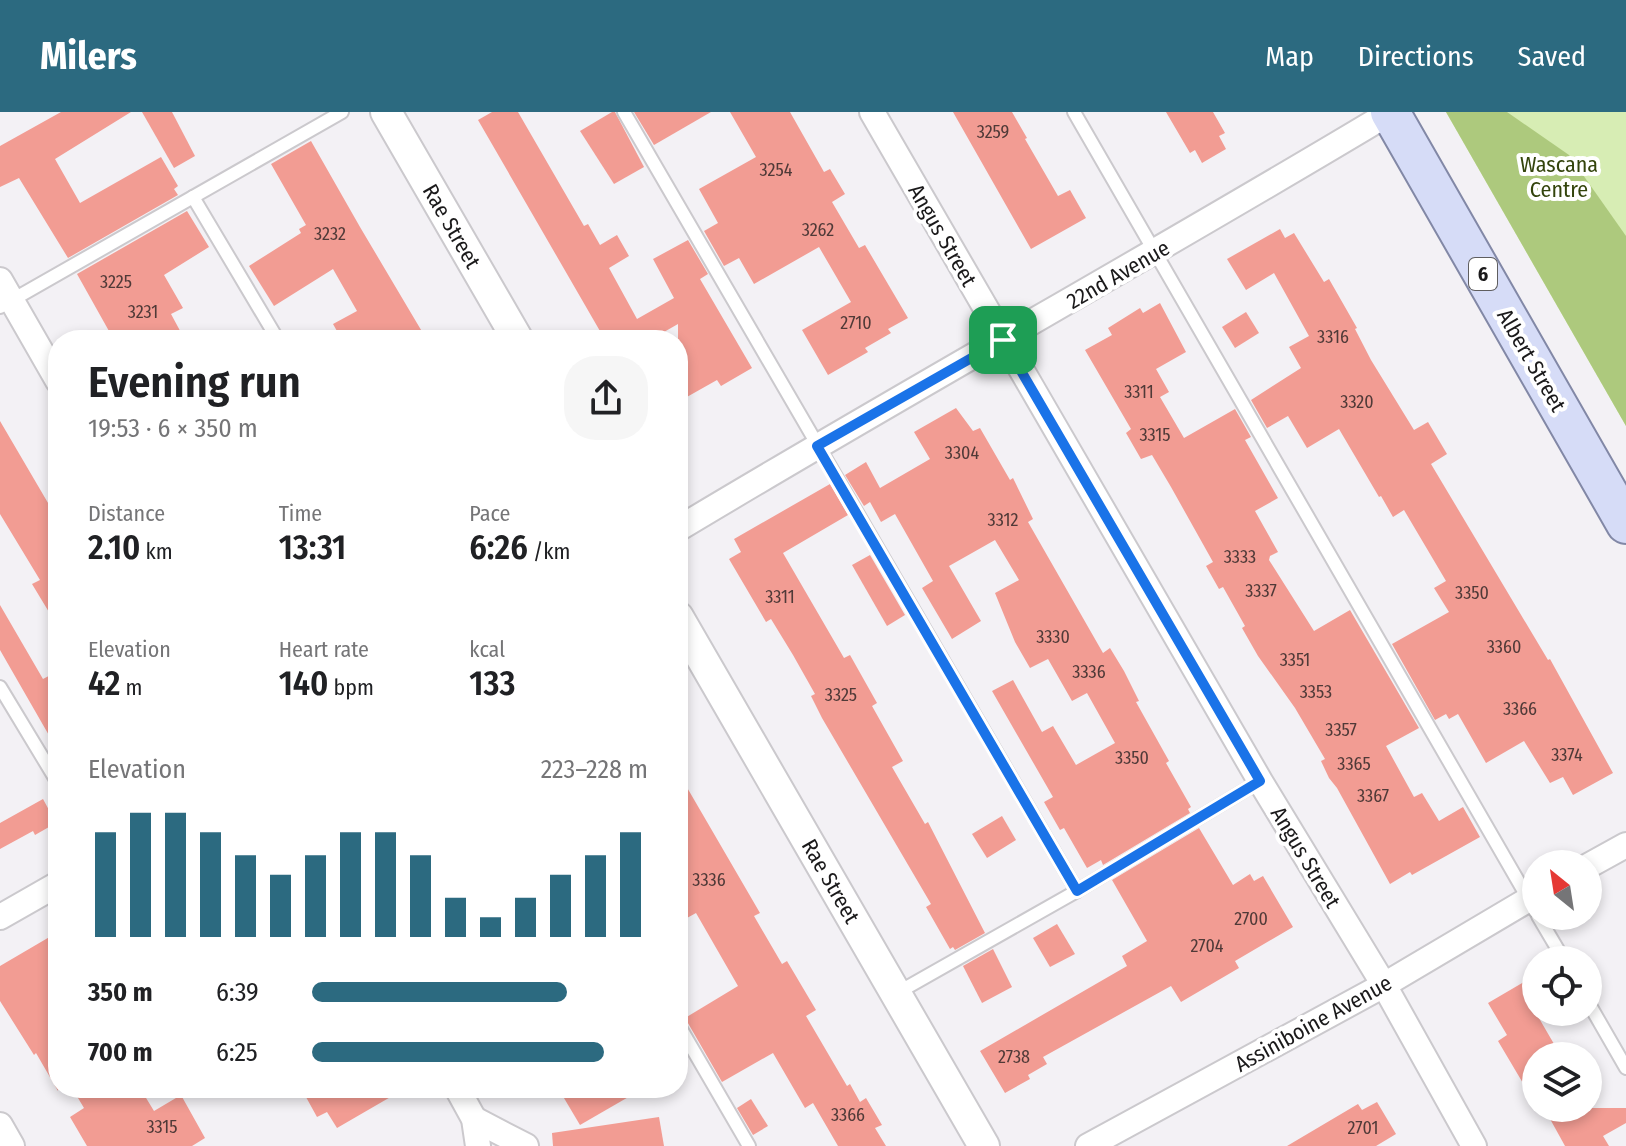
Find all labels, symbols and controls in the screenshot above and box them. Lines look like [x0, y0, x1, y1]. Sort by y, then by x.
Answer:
text: Milers [40, 33, 137, 79]
text: Map [1265, 40, 1314, 73]
text: Directions [1358, 40, 1474, 73]
text: Saved [1518, 40, 1586, 73]
house number: 3259 [977, 121, 1009, 143]
park label: Wascana Centre [1520, 151, 1598, 203]
house number: 3254 [760, 159, 793, 181]
street label: Rae Street [417, 179, 487, 274]
street label: Angus Street [903, 179, 983, 292]
house number: 3262 [802, 219, 834, 241]
house number: 3232 [314, 223, 346, 245]
street label: 22nd Avenue [1062, 234, 1174, 315]
road number: 6 [1469, 258, 1497, 290]
house number: 3225 [100, 271, 132, 293]
house number: 3231 [128, 301, 158, 323]
street label: Albert Street [1491, 304, 1572, 417]
pin [969, 306, 1037, 374]
house number: 2710 [840, 312, 872, 334]
icon: arrive [981, 318, 1025, 362]
house number: 3316 [1317, 326, 1349, 348]
text: Evening run [88, 356, 301, 409]
button: share [564, 356, 648, 440]
house number: 3311 [1124, 381, 1154, 403]
house number: 3320 [1340, 391, 1374, 413]
text: 19:53 · 6 × 350 m [88, 413, 258, 444]
house number: 3315 [1139, 424, 1171, 446]
house number: 3304 [945, 442, 979, 464]
text: Distance [88, 500, 165, 527]
text: Time [279, 500, 322, 527]
text: Pace [469, 500, 510, 527]
house number: 3312 [988, 509, 1018, 531]
text: 2.10 [88, 527, 140, 568]
text: 13:31 [279, 527, 346, 568]
text: 6:26 [469, 527, 528, 568]
text: km [140, 538, 173, 565]
text: /km [528, 538, 570, 565]
house number: 3333 [1224, 546, 1256, 568]
house number: 3337 [1245, 580, 1277, 602]
house number: 3350 [1455, 582, 1489, 604]
house number: 3311 [765, 586, 795, 608]
house number: 3330 [1036, 626, 1070, 648]
text: Elevation [88, 636, 171, 663]
text: Heart rate [279, 636, 369, 663]
text: kcal [469, 636, 505, 663]
house number: 3360 [1487, 636, 1521, 658]
house number: 3351 [1280, 649, 1310, 671]
house number: 3336 [1072, 661, 1106, 683]
text: 42 [88, 663, 120, 704]
text: 140 [279, 663, 328, 704]
text: 133 [469, 663, 515, 704]
text: m [120, 674, 143, 701]
text: bpm [328, 674, 374, 701]
house number: 3353 [1300, 681, 1332, 703]
house number: 3325 [825, 684, 857, 706]
house number: 3366 [1503, 698, 1537, 720]
house number: 3357 [1325, 719, 1357, 741]
house number: 3374 [1551, 744, 1583, 766]
house number: 3350 [1115, 747, 1149, 769]
house number: 3365 [1337, 753, 1371, 775]
text: Elevation [88, 754, 186, 785]
text: 223–228 m [541, 754, 648, 785]
house number: 3367 [1357, 785, 1389, 807]
street label: Angus Street [1265, 802, 1347, 914]
street label: Rae Street [796, 834, 866, 929]
north arrow [1522, 850, 1602, 930]
map controls [1522, 850, 1602, 1122]
house number: 3336 [692, 869, 726, 891]
house number: 2700 [1234, 908, 1268, 930]
house number: 2704 [1191, 935, 1224, 957]
button: locate [1522, 946, 1602, 1026]
street label: Assiniboine Avenue [1230, 969, 1396, 1078]
text: 350 m [88, 977, 153, 1008]
text: 6:39 [216, 977, 259, 1008]
text: 700 m [88, 1037, 152, 1068]
text: 6:25 [216, 1037, 258, 1068]
button: layers [1522, 1042, 1602, 1122]
house number: 2738 [998, 1046, 1030, 1068]
house number: 3366 [831, 1104, 865, 1126]
house number: 3315 [146, 1116, 178, 1138]
house number: 2701 [1348, 1117, 1378, 1139]

